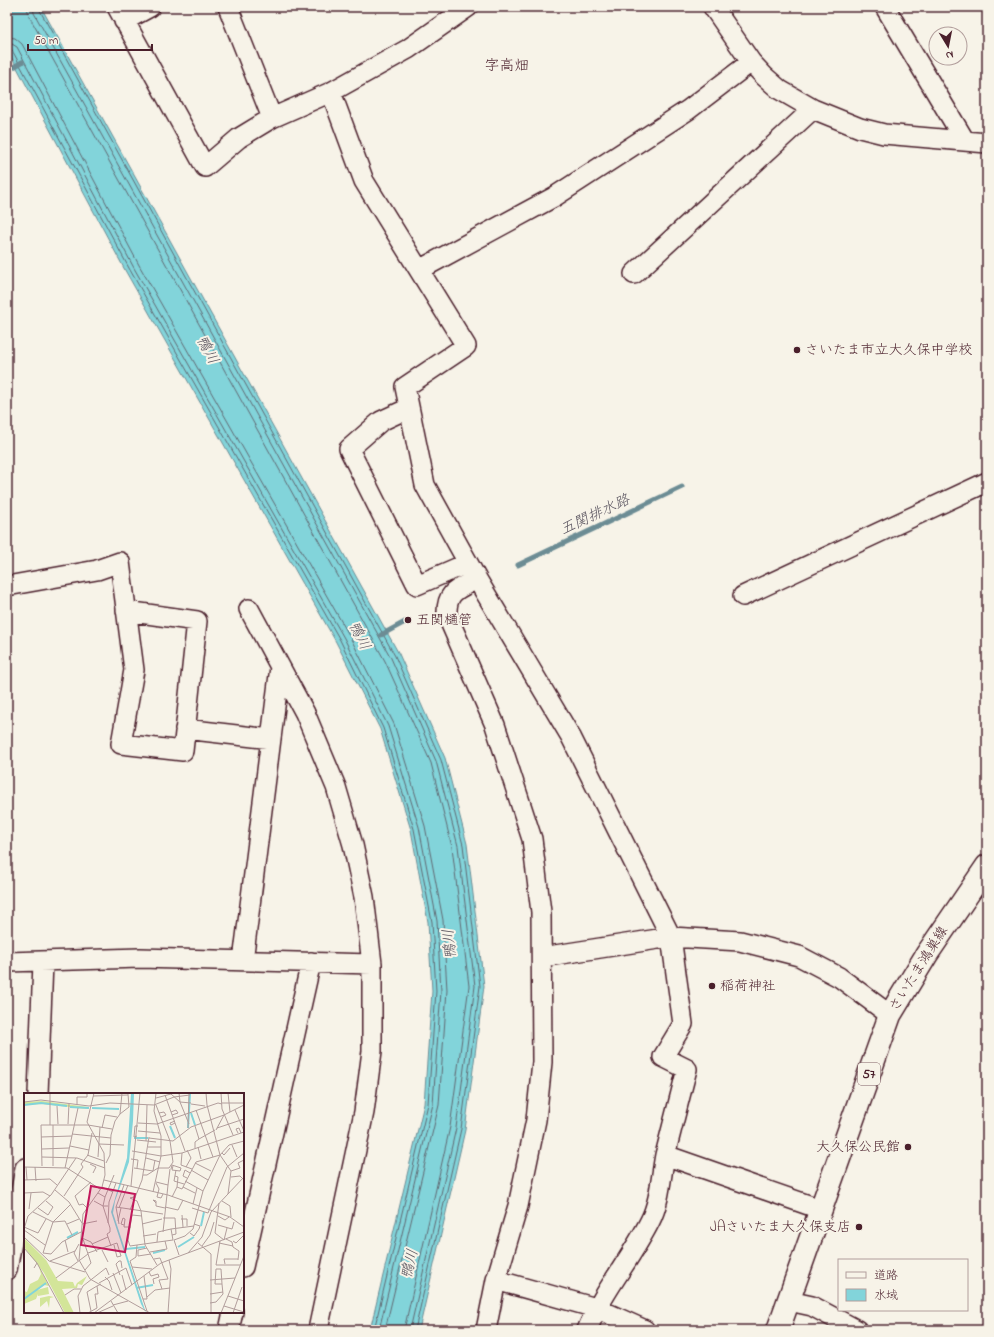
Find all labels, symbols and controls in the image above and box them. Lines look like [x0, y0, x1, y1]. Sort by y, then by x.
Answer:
scale bar [28, 26, 152, 52]
north arrow [928, 26, 968, 66]
text: 50 m [34, 32, 58, 50]
text: N [945, 46, 955, 63]
district label: 字高畑 [484, 55, 530, 77]
water label: 鴨川 [190, 332, 224, 368]
place label: さいたま市立大久保中学校 [805, 340, 972, 361]
marker: さいたま市立大久保中学校 [792, 345, 802, 355]
water label: 五関排水路 [556, 489, 635, 541]
place label: 五関樋管 [416, 610, 472, 631]
marker: 五関樋管 [403, 615, 413, 625]
water label: 鴨川 [342, 618, 376, 654]
street label: さいたま鴻巣線 [884, 922, 954, 1016]
water label: 鴨川 [437, 928, 463, 960]
place label: 稲荷神社 [720, 976, 776, 997]
marker: 稲荷神社 [707, 981, 717, 991]
road number: 57 [858, 1063, 880, 1085]
inset map [24, 1093, 244, 1313]
place label: 大久保公民館 [816, 1137, 900, 1158]
marker: 大久保公民館 [903, 1142, 913, 1152]
place label: JAさいたま大久保支店 [710, 1217, 851, 1238]
marker: JAさいたま大久保支店 [854, 1222, 864, 1232]
water label: 鴨川 [396, 1247, 424, 1281]
legend [838, 1259, 968, 1311]
text: 道路 [874, 1267, 898, 1285]
text: 水域 [874, 1287, 898, 1305]

